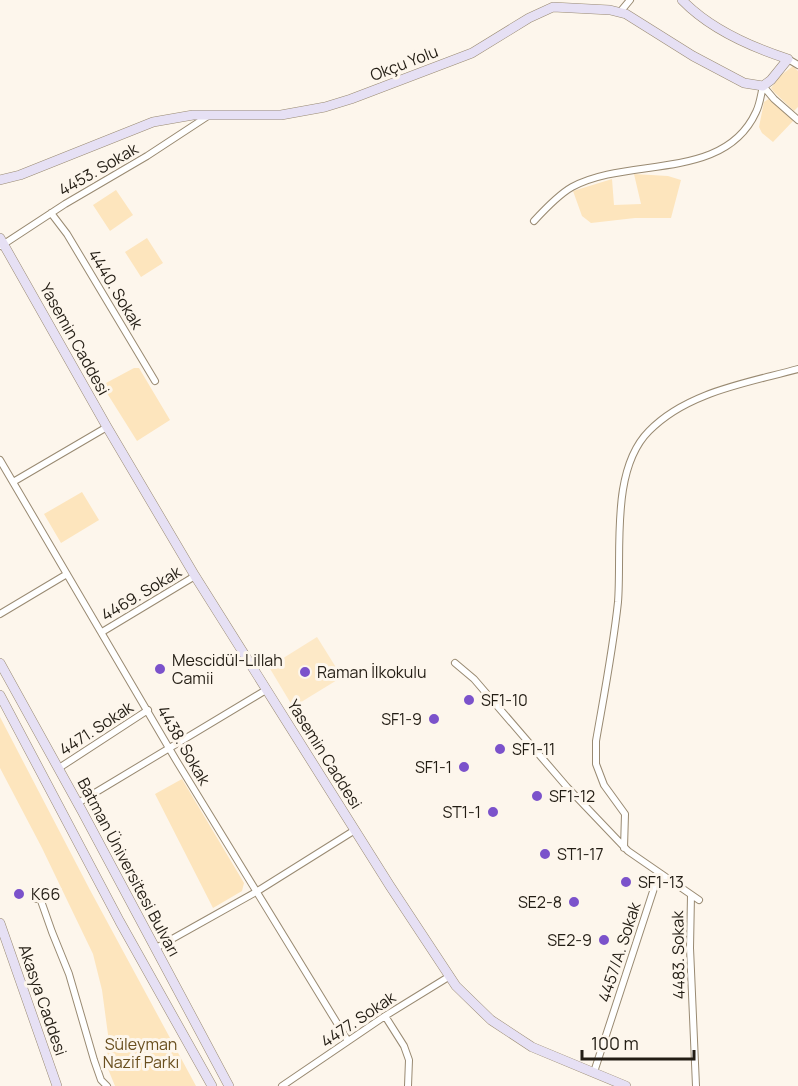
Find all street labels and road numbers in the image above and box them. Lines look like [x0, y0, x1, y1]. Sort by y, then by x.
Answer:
street label: Okçu Yolu [367, 40, 441, 86]
street label: 4453. Sokak [54, 137, 143, 201]
street label: 4440. Sokak [83, 245, 149, 334]
street label: Yasemin Caddesi [35, 279, 115, 399]
street label: 4469. Sokak [97, 560, 186, 626]
street label: 4471. Sokak [55, 695, 138, 760]
street label: Yasemin Caddesi [283, 695, 367, 813]
street label: 4438. Sokak [152, 701, 216, 790]
street label: Batman Üniversitesi Bulvarı [72, 774, 186, 960]
street label: 4457/A. Sokak [592, 898, 646, 1005]
street label: 4483. Sokak [666, 910, 690, 999]
street label: Akasya Caddesi [14, 942, 72, 1058]
street label: 4477. Sokak [316, 985, 401, 1052]

